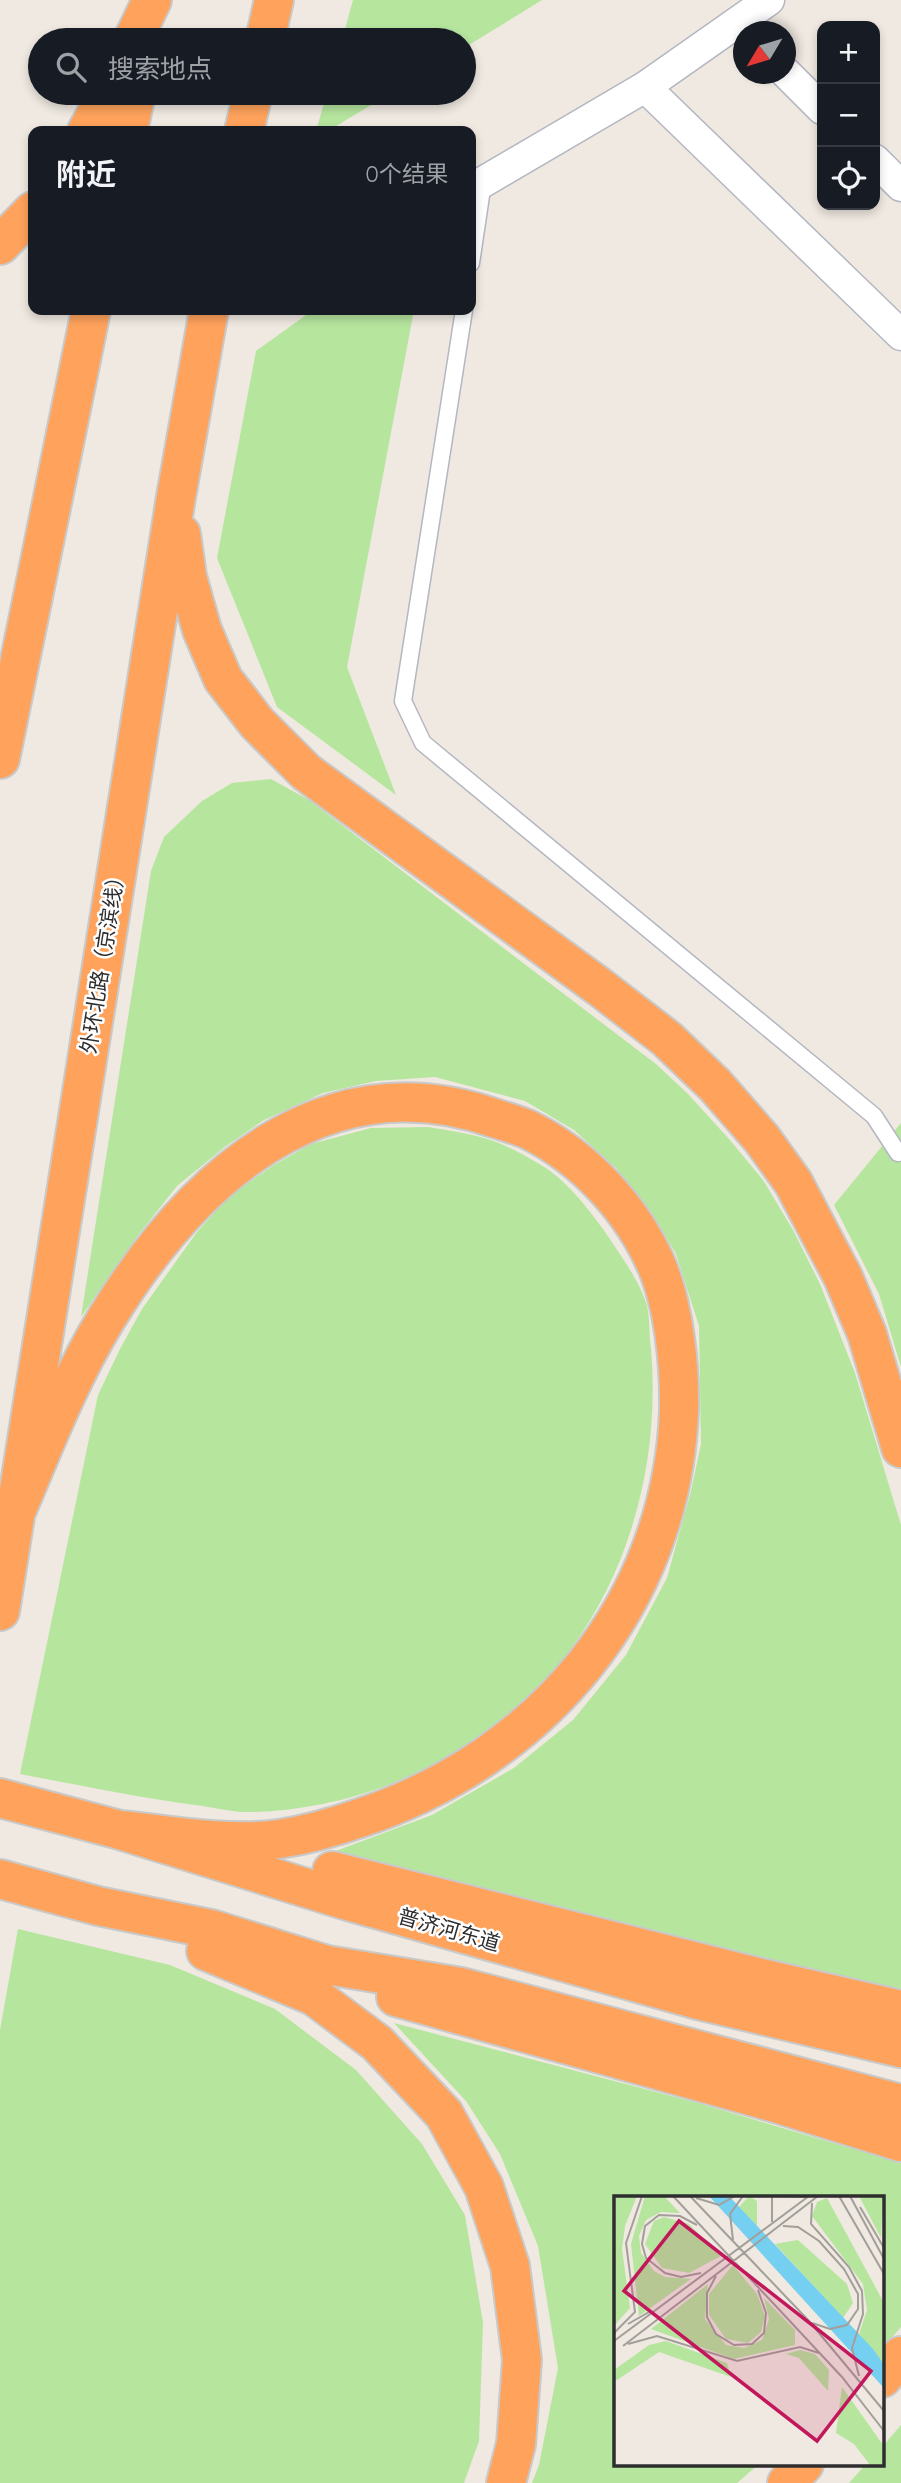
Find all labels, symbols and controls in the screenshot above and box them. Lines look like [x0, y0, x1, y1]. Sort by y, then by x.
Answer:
north arrow [733, 21, 796, 84]
map controls [817, 21, 880, 210]
button: + [817, 21, 880, 84]
search box [28, 28, 476, 105]
icon: search [52, 48, 90, 86]
text: 搜索地点 [108, 52, 212, 85]
button: − [817, 84, 880, 147]
button: locate [817, 147, 880, 210]
text: 附近 [56, 155, 116, 193]
text: 0个结果 [365, 159, 448, 188]
street label: 外环北路（京滨线） [74, 864, 130, 1055]
street label: 普济河东道 [395, 1902, 503, 1956]
inset map [614, 2196, 884, 2466]

